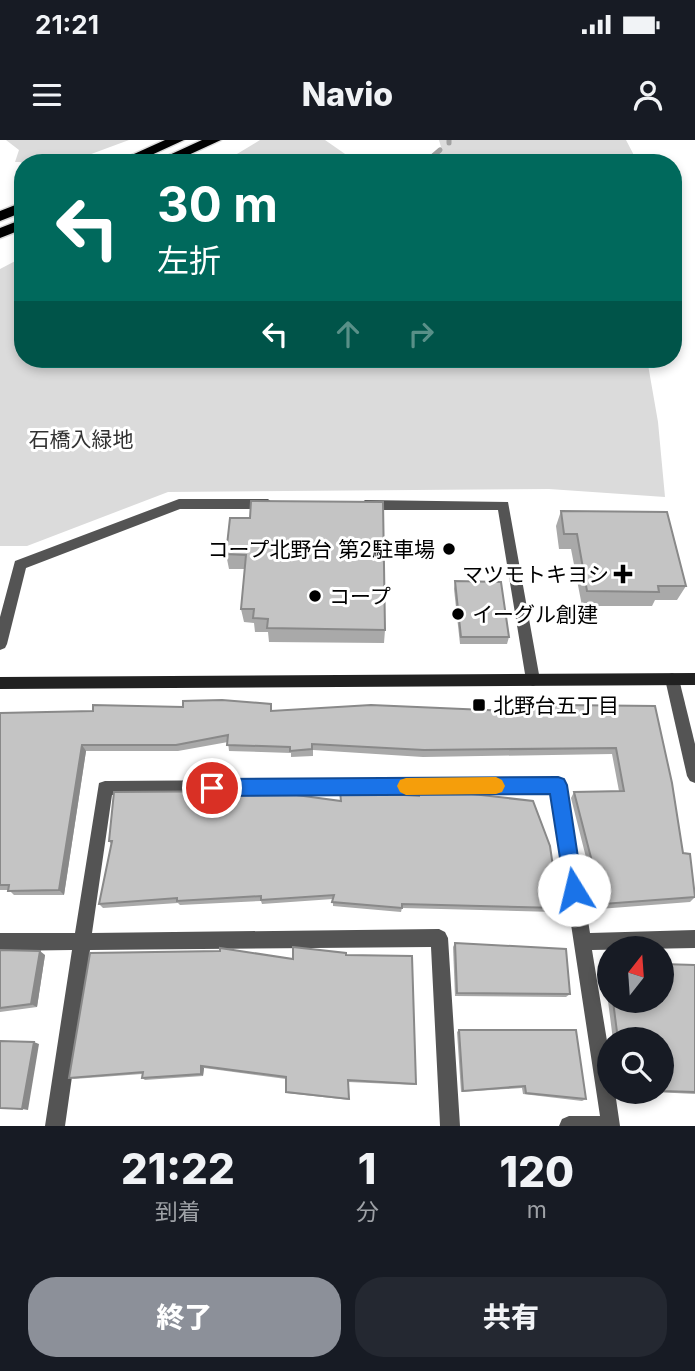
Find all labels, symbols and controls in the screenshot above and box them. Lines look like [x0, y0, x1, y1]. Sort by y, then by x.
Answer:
text: 21:21 [35, 9, 99, 40]
text: Navio [302, 75, 393, 114]
icon: menu [28, 76, 66, 114]
icon: person [629, 76, 667, 114]
text: 30 m [157, 175, 278, 234]
icon: left [42, 182, 133, 273]
text: 左折 [157, 241, 221, 280]
icon: left [256, 315, 294, 353]
icon: ahead [329, 315, 367, 353]
icon: right [402, 315, 440, 353]
park label: 石橋入緑地 [29, 427, 134, 452]
place label: コープ北野台 第2駐車場 [208, 537, 435, 562]
marker: コープ北野台 第2駐車場 [441, 541, 457, 557]
place label: マツモトキヨシ [462, 562, 609, 587]
marker: マツモトキヨシ [615, 566, 631, 582]
place label: コープ [329, 584, 391, 609]
marker: コープ [307, 588, 323, 604]
place label: イーグル創建 [472, 602, 598, 627]
marker: イーグル創建 [450, 606, 466, 622]
place label: 北野台五丁目 [493, 693, 619, 718]
marker: 北野台五丁目 [471, 697, 487, 713]
pin [182, 758, 242, 818]
icon: arrive [193, 769, 231, 807]
position arrow [537, 853, 611, 927]
north arrow [597, 936, 674, 1013]
map controls [597, 936, 674, 1104]
button: search [597, 1027, 674, 1104]
text: 21:22 [121, 1143, 235, 1194]
text: 1 [358, 1143, 376, 1194]
text: 120 [500, 1146, 574, 1197]
text: m [527, 1196, 547, 1224]
text: 到着 [155, 1198, 201, 1226]
text: 分 [356, 1198, 379, 1226]
button: 終了 [28, 1277, 341, 1357]
button: 共有 [355, 1277, 667, 1357]

